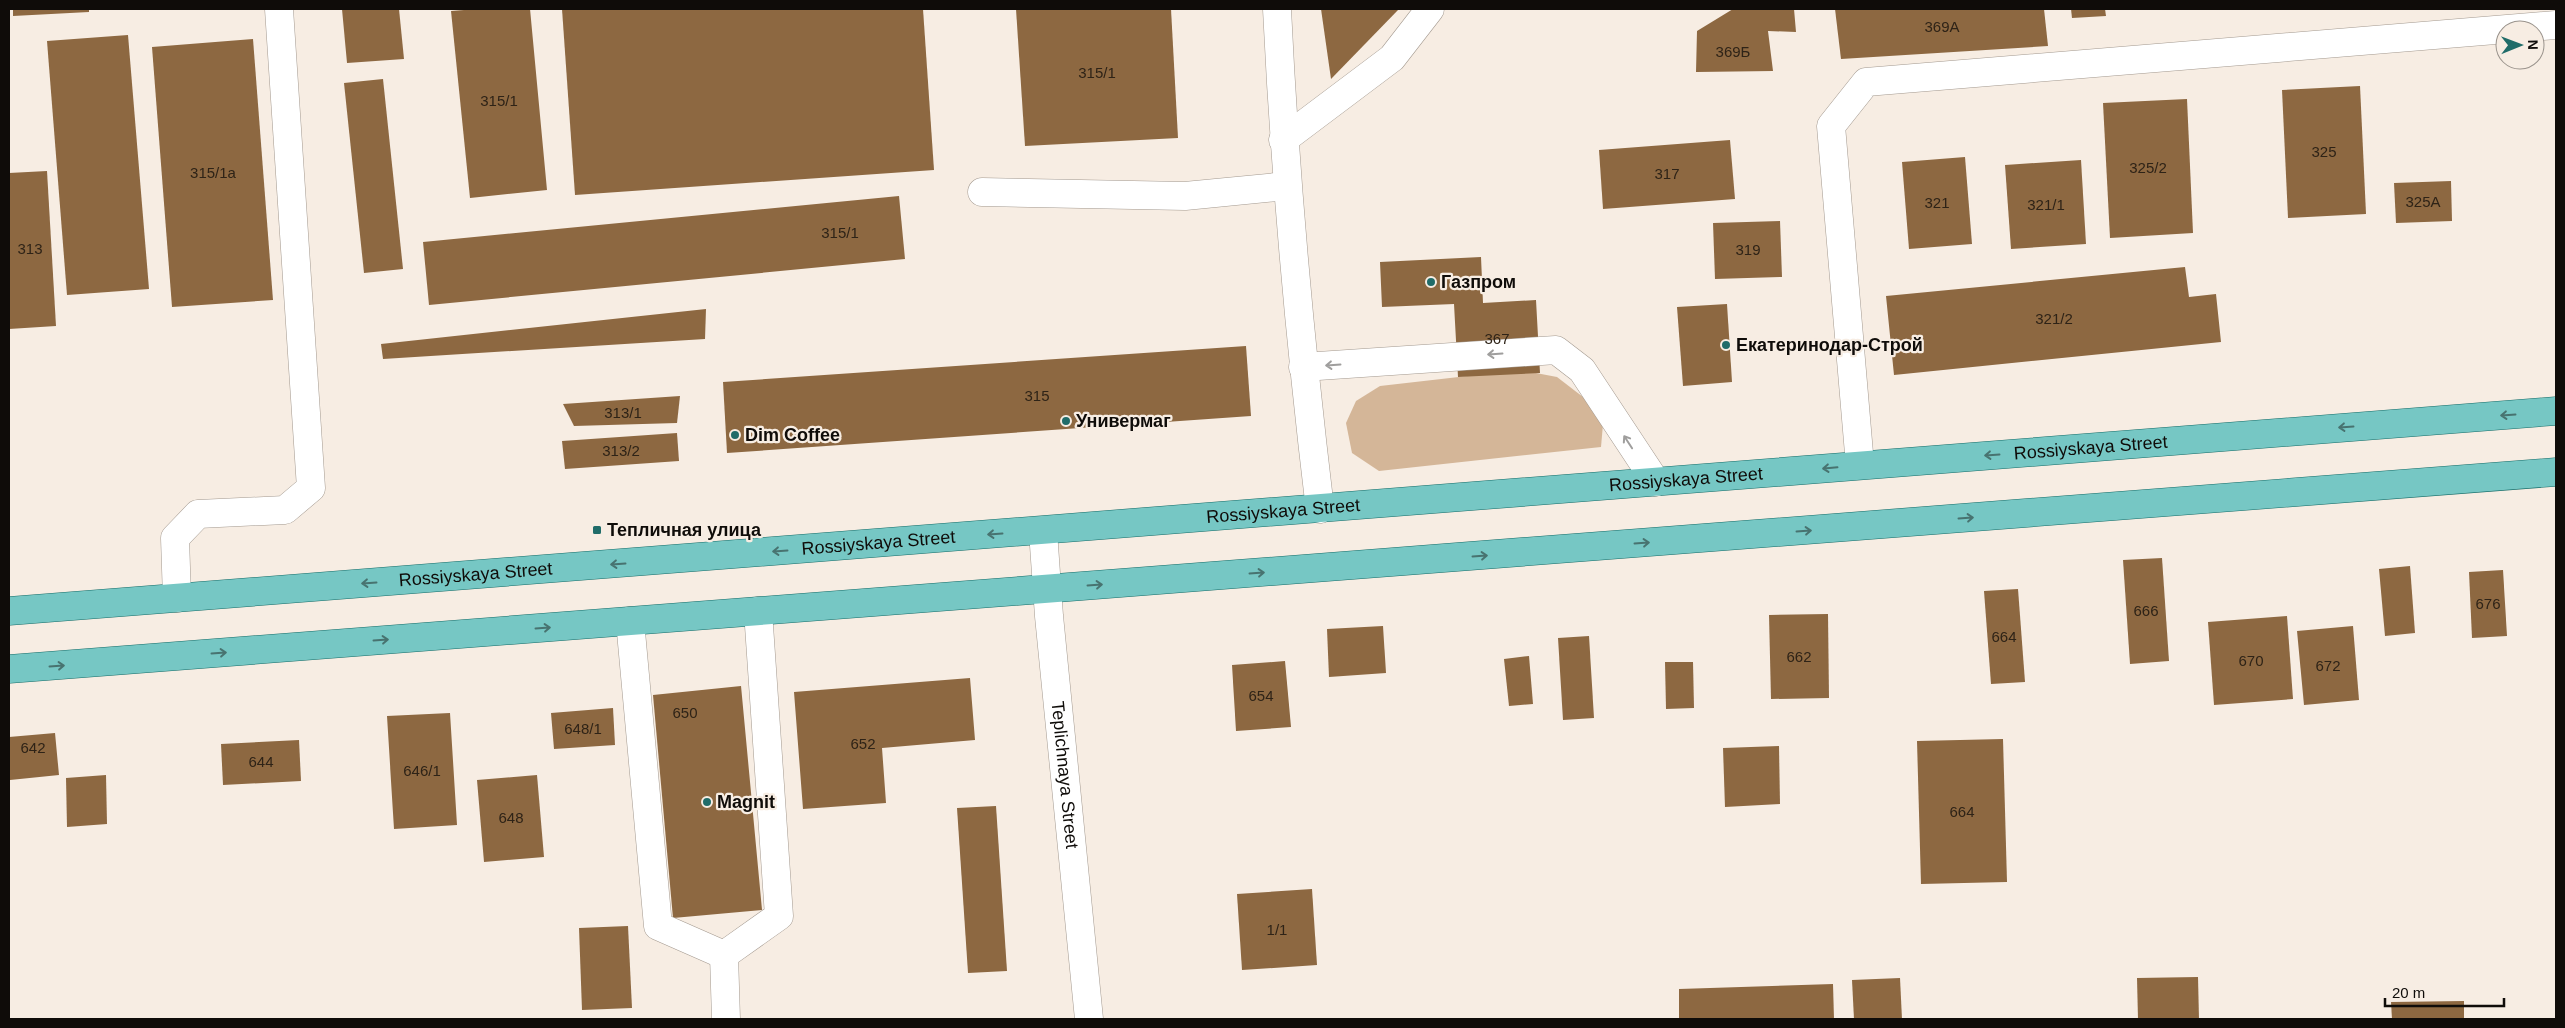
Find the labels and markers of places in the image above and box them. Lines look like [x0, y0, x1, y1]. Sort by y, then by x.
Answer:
place label: Газпром [1441, 272, 1516, 292]
marker: Газпром [1425, 276, 1437, 288]
place label: Екатеринодар-Строй [1736, 335, 1923, 355]
marker: Екатеринодар-Строй [1720, 339, 1732, 351]
place label: Универмаг [1076, 411, 1171, 431]
marker: Универмаг [1060, 415, 1072, 427]
place label: Dim Coffee [745, 425, 840, 445]
marker: Dim Coffee [729, 429, 741, 441]
place label: Тепличная улица [607, 520, 762, 540]
marker: Тепличная улица [591, 524, 603, 536]
place label: Magnit [717, 792, 775, 812]
marker: Magnit [701, 796, 713, 808]

